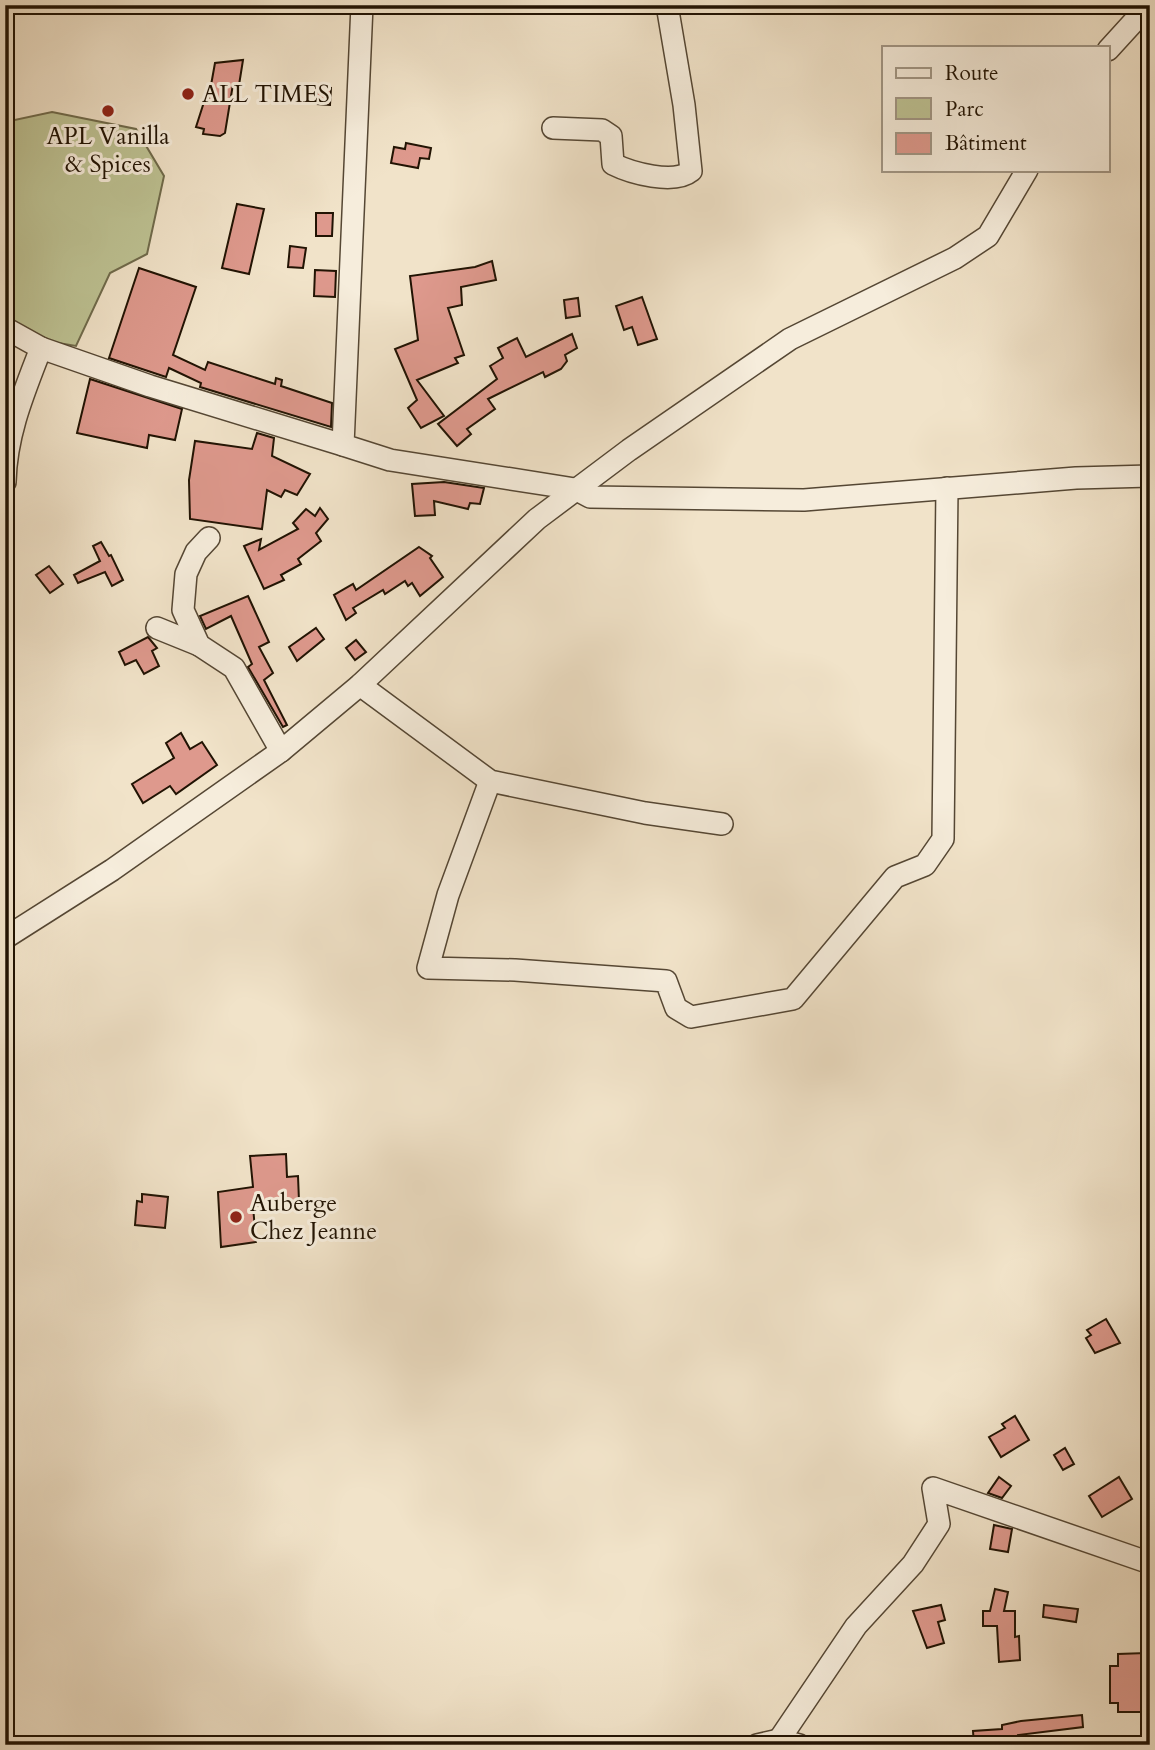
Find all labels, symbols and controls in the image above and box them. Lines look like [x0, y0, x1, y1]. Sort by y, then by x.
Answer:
legend [882, 46, 1110, 172]
text: Route [945, 59, 999, 88]
place label: ALL TIMES [202, 78, 330, 111]
marker: ALL TIMES [180, 86, 196, 102]
text: Parc [945, 95, 984, 124]
marker: APL Vanilla & Spices [100, 103, 116, 119]
place label: APL Vanilla & Spices [46, 120, 170, 181]
text: Bâtiment [945, 129, 1027, 158]
place label: Auberge Chez Jeanne [250, 1187, 377, 1248]
marker: Auberge Chez Jeanne [228, 1209, 244, 1225]

